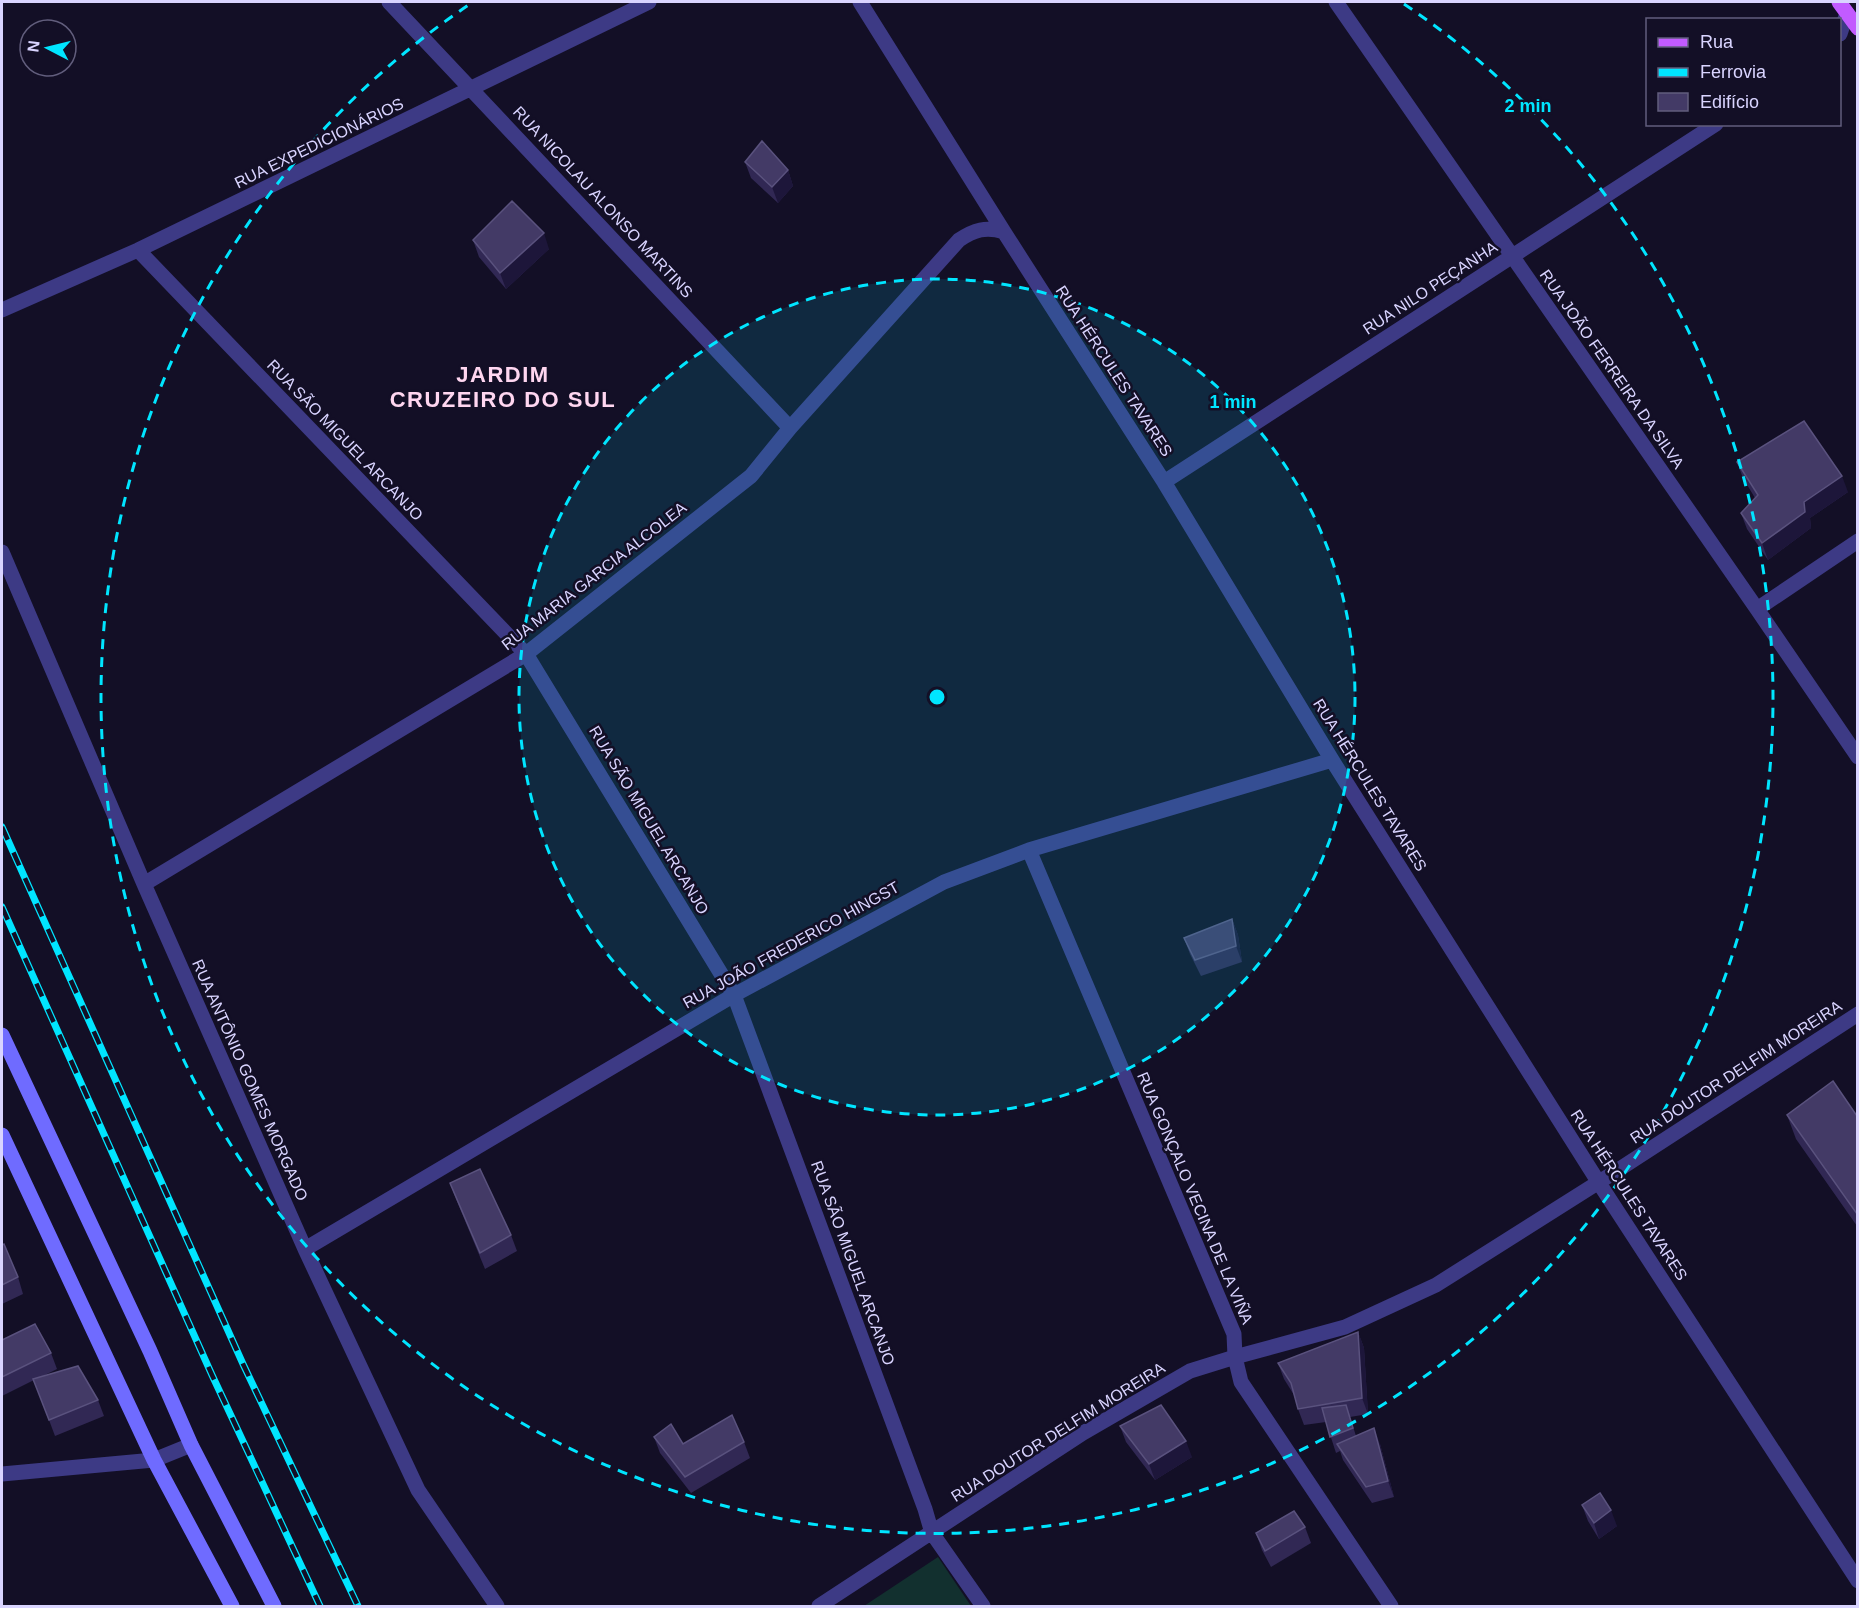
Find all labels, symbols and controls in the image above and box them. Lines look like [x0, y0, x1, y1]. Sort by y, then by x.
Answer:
north arrow [18, 18, 78, 78]
legend [1646, 18, 1841, 126]
text: Rua [1700, 32, 1734, 52]
text: N [24, 39, 43, 53]
text: Ferrovia [1700, 62, 1767, 82]
text: Edifício [1700, 92, 1759, 112]
street label: RUA EXPEDICIONÁRIOS [231, 94, 406, 191]
text: 2 min [1504, 96, 1552, 116]
street label: RUA NICOLAU ALONSO MARTINS [510, 103, 696, 301]
street label: RUA NILO PEÇANHA [1360, 238, 1501, 338]
street label: RUA JOÃO FERREIRA DA SILVA [1537, 265, 1689, 472]
street label: RUA HÉRCULES TAVARES [1052, 282, 1176, 459]
street label: RUA SÃO MIGUEL ARCANJO [264, 355, 428, 524]
district label: JARDIM CRUZEIRO DO SUL [390, 362, 616, 412]
text: 1 min [1209, 392, 1257, 412]
street label: RUA MARIA GARCIA ALCOLEA [498, 498, 690, 653]
centre of rings [927, 687, 947, 707]
street label: RUA HÉRCULES TAVARES [1310, 695, 1431, 874]
street label: RUA SÃO MIGUEL ARCANJO [586, 722, 714, 917]
street label: RUA JOÃO FREDERICO HINGST [679, 876, 902, 1012]
street label: RUA ANTÔNIO GOMES MORGADO [189, 956, 312, 1203]
street label: RUA DOUTOR DELFIM MOREIRA [1627, 997, 1845, 1147]
street label: RUA GONÇALO VECINA DE LA VIÑA [1134, 1069, 1258, 1327]
street label: RUA HÉRCULES TAVARES [1567, 1106, 1691, 1283]
street label: RUA SÃO MIGUEL ARCANJO [808, 1158, 900, 1368]
street label: RUA DOUTOR DELFIM MOREIRA [948, 1359, 1168, 1505]

